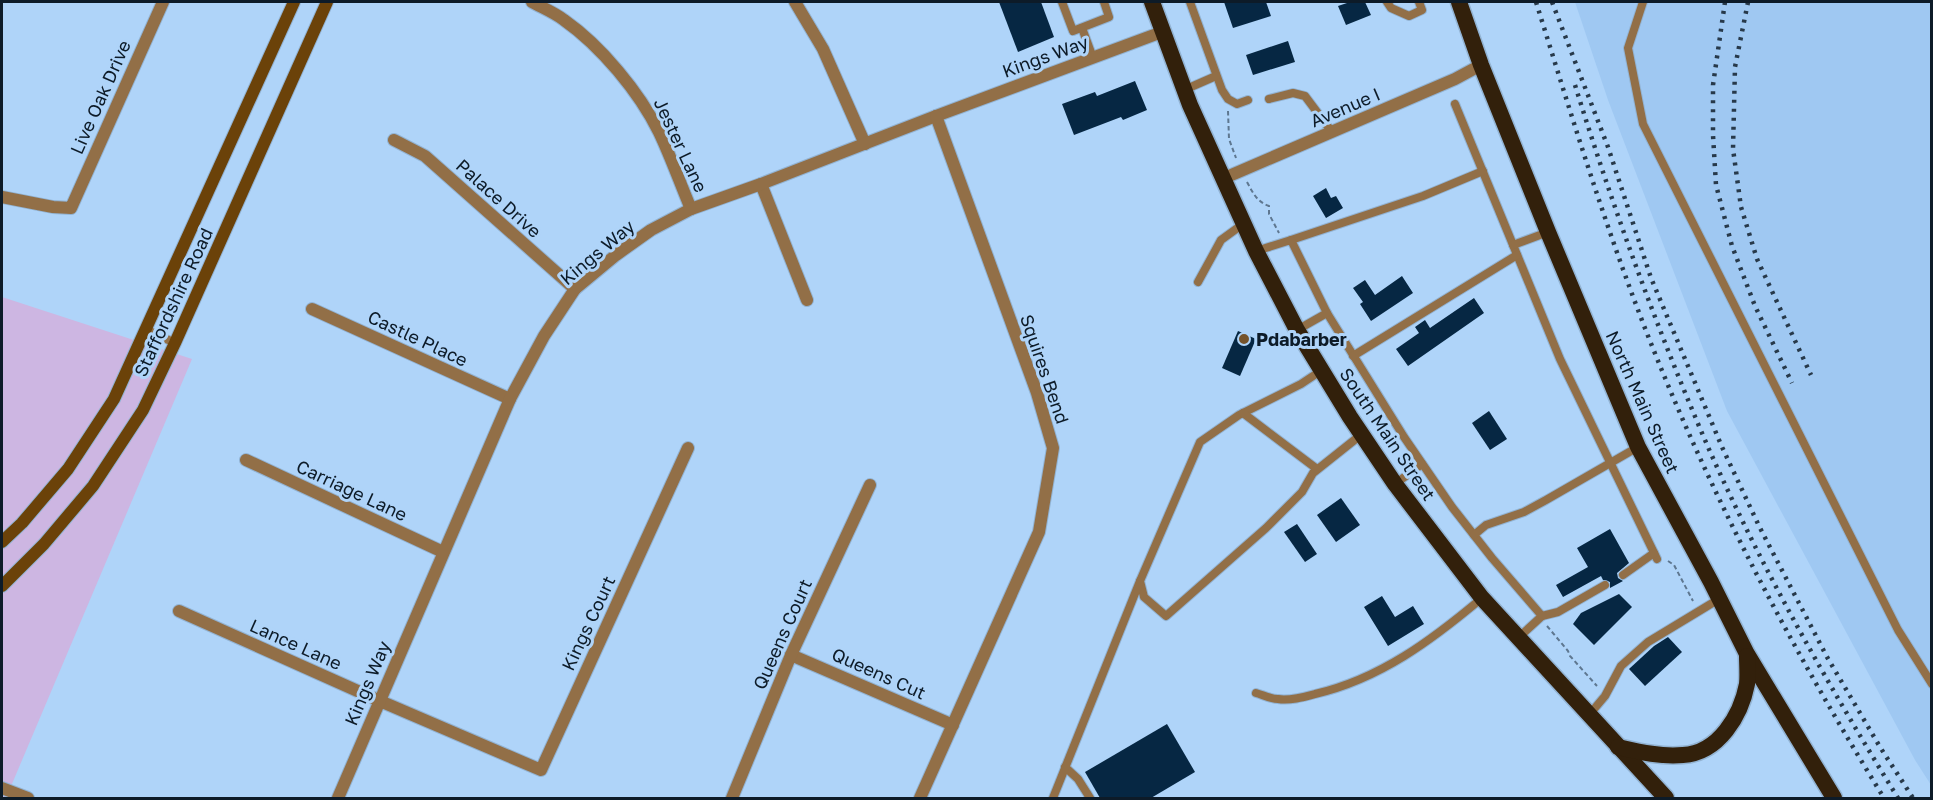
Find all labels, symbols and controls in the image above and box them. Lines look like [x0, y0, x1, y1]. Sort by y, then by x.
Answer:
street label: Kings Way [999, 30, 1091, 82]
street label: Live Oak Drive [65, 37, 135, 157]
street label: Avenue I [1307, 82, 1383, 132]
street label: Jester Lane [650, 94, 712, 196]
street label: Palace Drive [452, 154, 546, 242]
street label: Kings Way [556, 215, 638, 289]
street label: Staffordshire Road [129, 224, 217, 380]
street label: Castle Place [365, 305, 471, 371]
street label: Squires Bend [1016, 311, 1074, 427]
street label: North Main Street [1602, 327, 1684, 477]
place label: Pdabarber [1256, 328, 1347, 350]
marker: Pdabarber [1237, 332, 1251, 346]
street label: South Main Street [1335, 363, 1441, 505]
street label: Carriage Lane [293, 455, 411, 525]
street label: Kings Court [556, 572, 620, 674]
street label: Queens Court [748, 575, 816, 693]
street label: Lance Lane [247, 614, 345, 674]
street label: Kings Way [339, 637, 395, 729]
street label: Queens Cut [829, 643, 929, 703]

